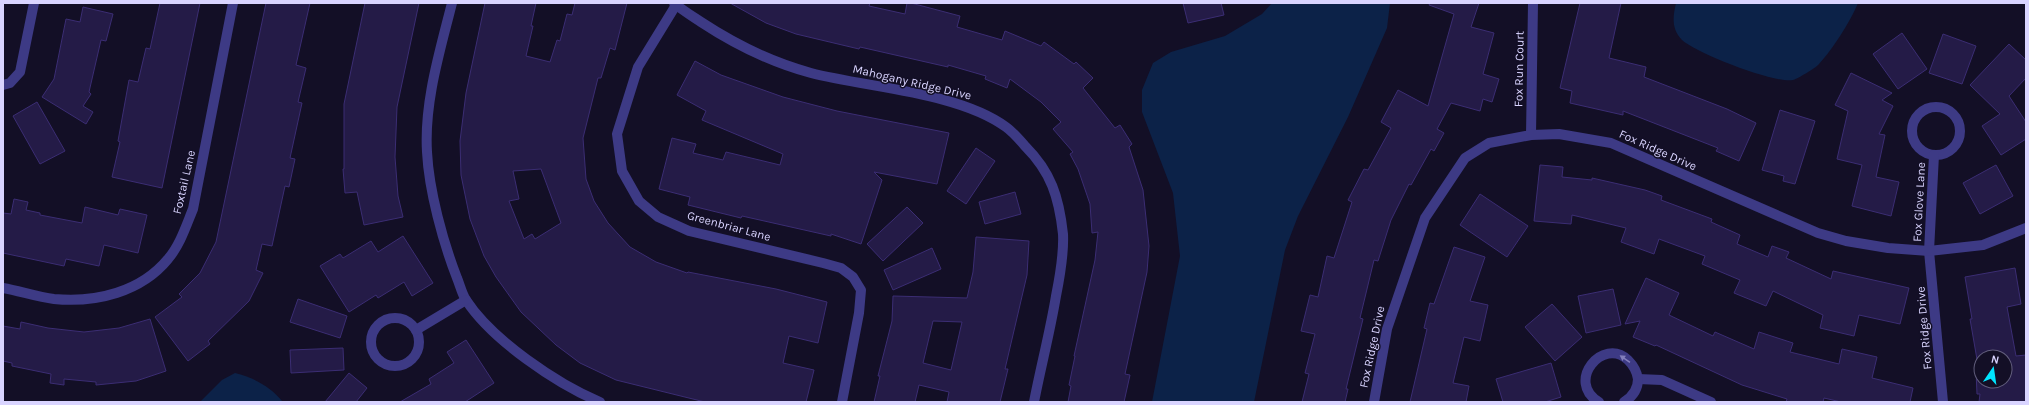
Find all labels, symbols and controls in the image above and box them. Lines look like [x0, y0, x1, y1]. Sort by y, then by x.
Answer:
street label: Fox Run Court [1511, 30, 1527, 107]
street label: Mahogany Ridge Drive [851, 62, 973, 102]
street label: Fox Ridge Drive [1617, 127, 1699, 173]
street label: Foxtail Lane [170, 149, 198, 215]
street label: Fox Glove Lane [1910, 162, 1928, 242]
street label: Greenbriar Lane [686, 208, 772, 244]
street label: Fox Ridge Drive [1913, 286, 1935, 370]
street label: Fox Ridge Drive [1356, 305, 1388, 389]
north arrow [1973, 349, 2013, 389]
text: N [1990, 353, 2000, 367]
one-way arrow [1620, 355, 1630, 363]

